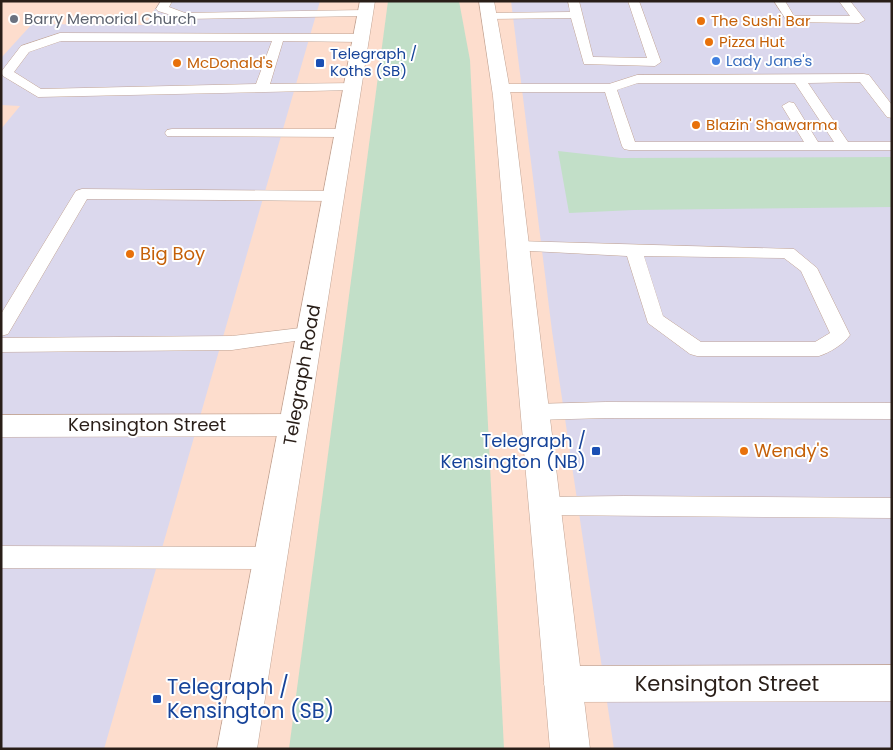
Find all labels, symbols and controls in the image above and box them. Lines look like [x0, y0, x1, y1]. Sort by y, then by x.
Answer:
place label: Barry Memorial Church [24, 8, 196, 29]
place label: The Sushi Bar [711, 10, 811, 31]
marker: Barry Memorial Church [8, 13, 20, 25]
marker: The Sushi Bar [695, 15, 707, 27]
place label: Pizza Hut [719, 31, 785, 52]
marker: Pizza Hut [703, 36, 715, 48]
place label: Telegraph / Koths (SB) [330, 43, 417, 81]
place label: Lady Jane's [726, 50, 813, 71]
place label: McDonald's [187, 52, 273, 73]
marker: Lady Jane's [710, 55, 722, 67]
marker: McDonald's [171, 57, 183, 69]
marker: Telegraph / Koths (SB) [314, 57, 326, 69]
place label: Blazin' Shawarma [706, 114, 838, 135]
marker: Blazin' Shawarma [690, 119, 702, 131]
place label: Big Boy [140, 241, 205, 266]
marker: Big Boy [124, 248, 136, 260]
street label: Telegraph Road [277, 302, 326, 447]
street label: Kensington Street [68, 412, 226, 437]
place label: Telegraph / Kensington (NB) [441, 428, 586, 474]
place label: Wendy's [754, 438, 829, 463]
marker: Telegraph / Kensington (NB) [590, 445, 602, 457]
marker: Wendy's [738, 445, 750, 457]
street label: Kensington Street [635, 669, 819, 698]
place label: Telegraph / Kensington (SB) [167, 672, 334, 725]
marker: Telegraph / Kensington (SB) [151, 693, 163, 705]

